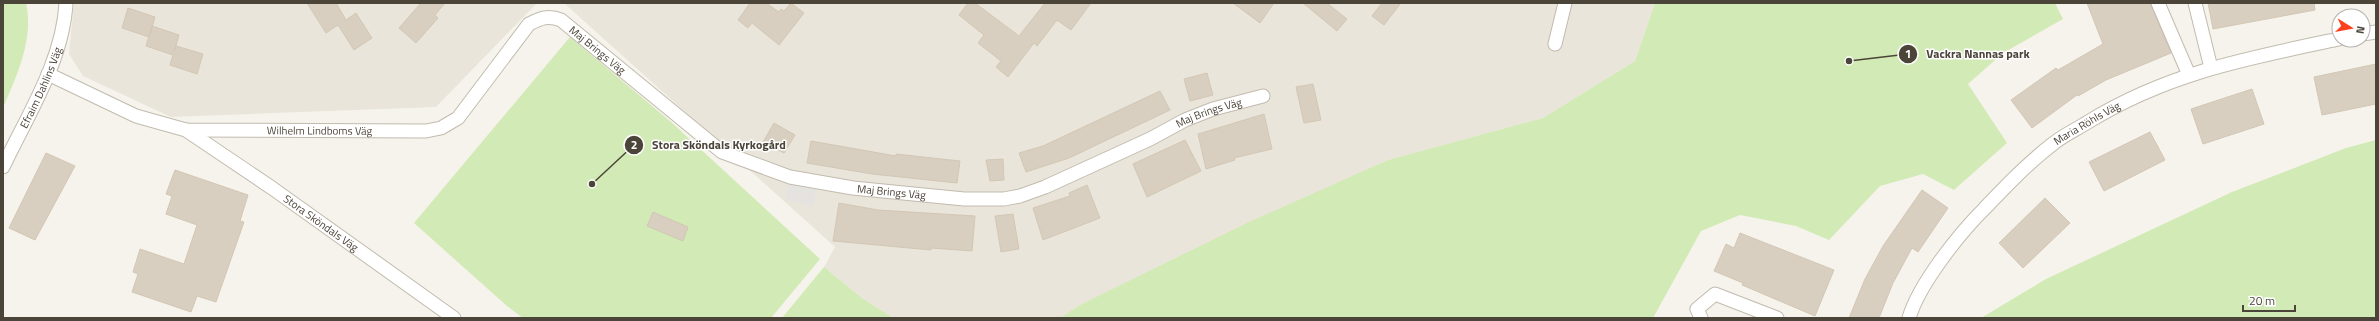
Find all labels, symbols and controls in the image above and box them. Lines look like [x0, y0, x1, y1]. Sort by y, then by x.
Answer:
north arrow [2331, 8, 2371, 48]
street label: Maj Brings Väg [566, 22, 630, 78]
text: N [2352, 25, 2369, 35]
callout: Vackra Nannas park [1898, 42, 2037, 66]
text: 1 [1905, 44, 1911, 63]
text: Vackra Nannas park [1926, 44, 2030, 63]
street label: Efraim Dahlins Väg [16, 45, 66, 131]
street label: Maj Brings Väg [1173, 94, 1244, 132]
street label: Maria Röhls Väg [2050, 97, 2123, 149]
street label: Wilhelm Lindboms Väg [267, 122, 373, 139]
callout: Stora Sköndals Kyrkogård [624, 133, 794, 157]
text: 2 [631, 135, 637, 154]
text: Stora Sköndals Kyrkogård [652, 135, 786, 154]
street label: Maj Brings Väg [856, 180, 927, 203]
street label: Stora Sköndals Väg [280, 191, 362, 256]
scale bar [2243, 287, 2295, 313]
text: 20 m [2249, 291, 2275, 310]

